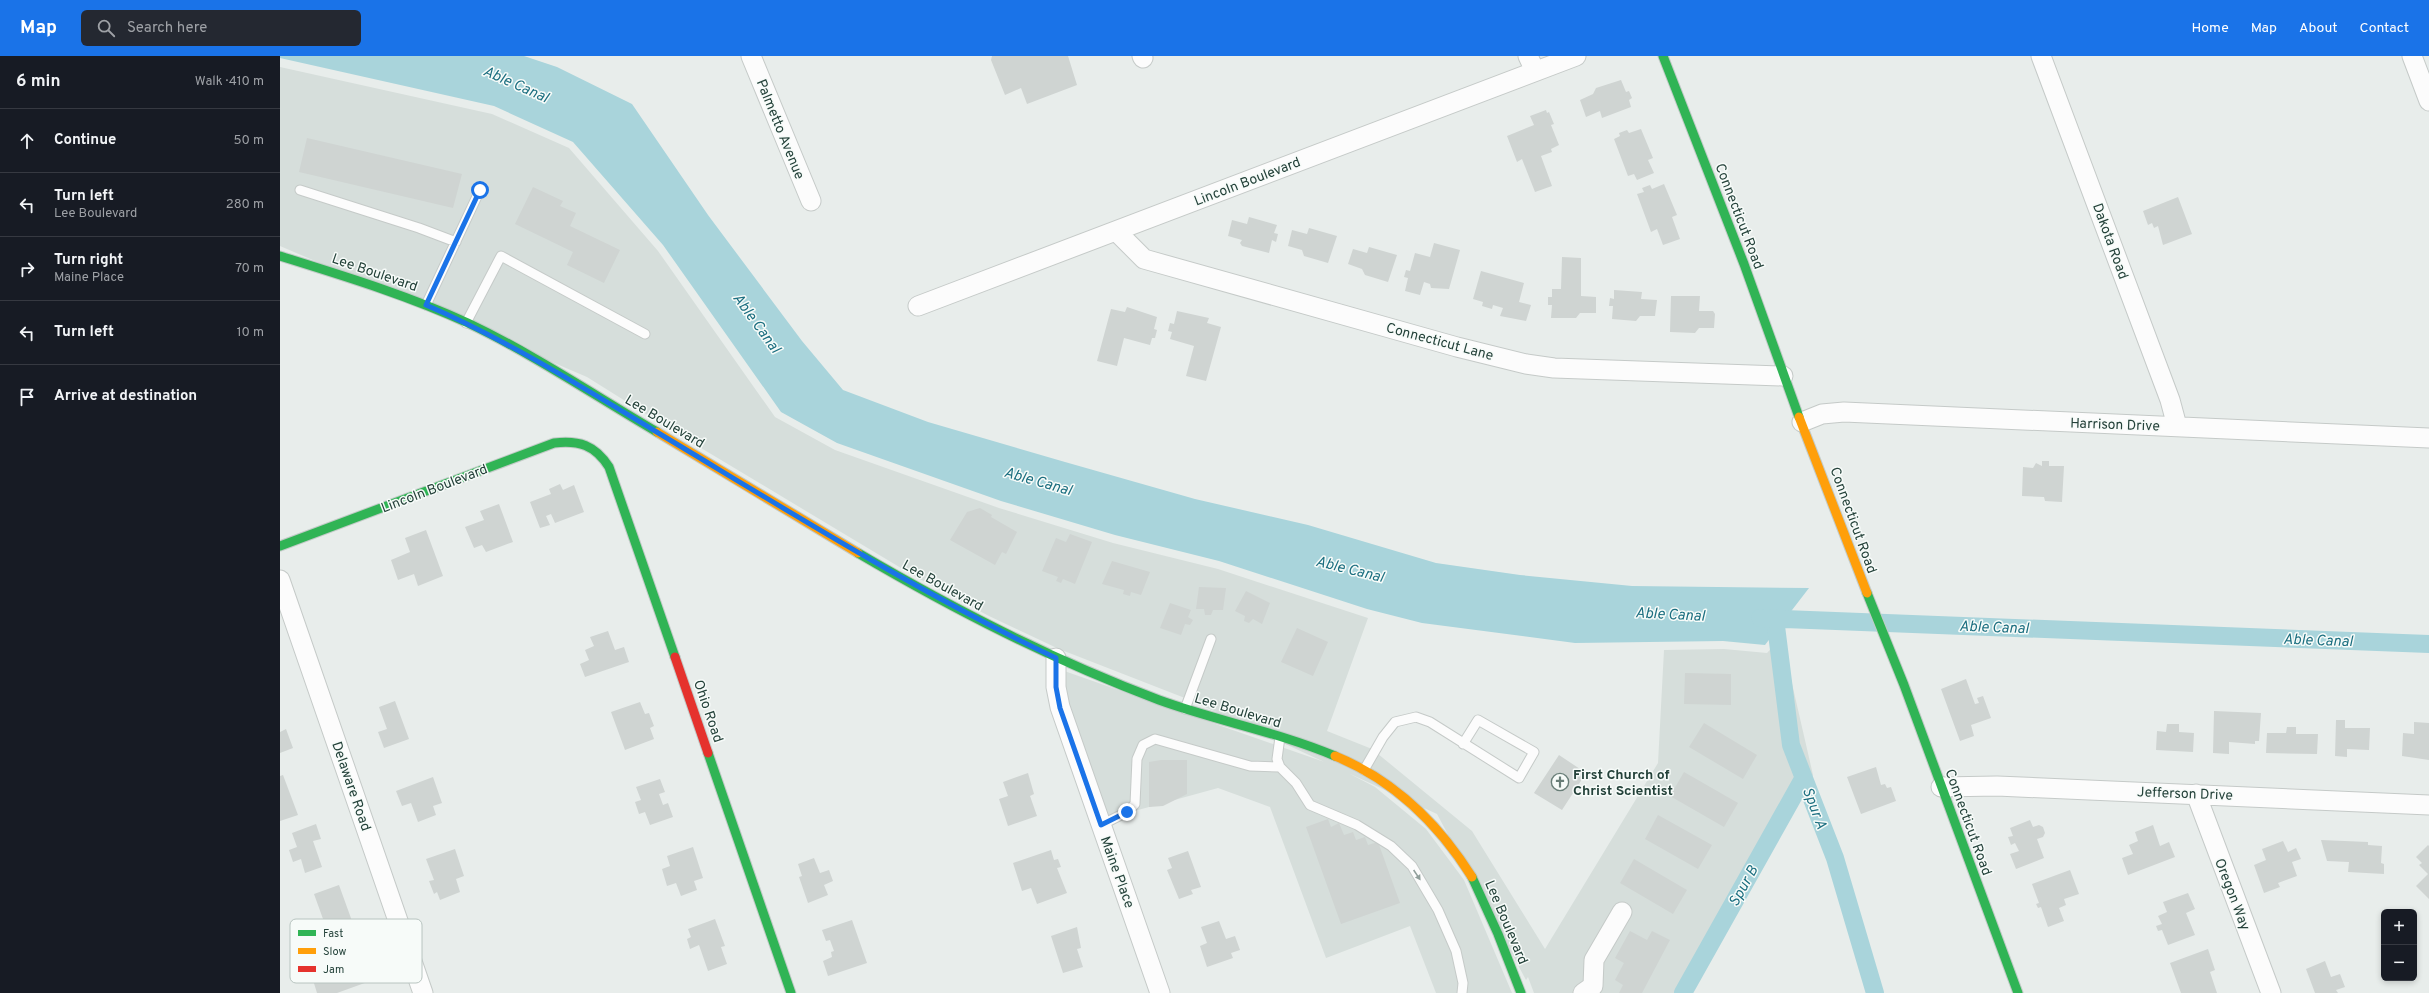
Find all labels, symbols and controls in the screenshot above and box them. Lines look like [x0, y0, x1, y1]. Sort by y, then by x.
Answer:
search box [81, 10, 361, 46]
text: Map [20, 16, 57, 40]
icon: search [95, 17, 117, 39]
text: Search here [127, 19, 207, 38]
text: Home [2192, 20, 2229, 37]
text: Map [2251, 20, 2277, 37]
text: About [2299, 20, 2338, 37]
text: Contact [2360, 20, 2409, 37]
water label: Able Canal [480, 63, 552, 109]
text: 6 min [16, 71, 60, 93]
text: Walk · 410 m [195, 74, 264, 90]
street label: Palmetto Avenue [752, 77, 807, 182]
icon: ahead [16, 130, 38, 152]
text: Continue [54, 131, 116, 150]
text: 50 m [234, 133, 264, 149]
street label: Lincoln Boulevard [1192, 154, 1303, 211]
street label: Connecticut Road [1711, 161, 1767, 272]
route start [471, 181, 489, 199]
text: Turn left [54, 187, 114, 206]
icon: left [16, 194, 38, 216]
text: 280 m [226, 197, 264, 213]
street label: Dakota Road [2088, 201, 2131, 282]
text: Lee Boulevard [54, 206, 137, 222]
text: Turn right [54, 251, 123, 270]
street label: Lee Boulevard [329, 251, 420, 296]
icon: right [16, 258, 38, 280]
text: 70 m [235, 261, 264, 277]
text: Maine Place [54, 270, 124, 286]
water label: Able Canal [728, 290, 785, 359]
street label: Connecticut Lane [1384, 320, 1495, 365]
icon: left [16, 322, 38, 344]
text: Turn left [54, 323, 114, 342]
text: 10 m [237, 325, 264, 341]
icon: arrive [16, 386, 38, 408]
text: Arrive at destination [54, 387, 197, 406]
street label: Lee Boulevard [621, 392, 707, 453]
street label: Harrison Drive [2070, 415, 2160, 436]
street label: Lincoln Boulevard [379, 461, 490, 518]
water label: Able Canal [1002, 464, 1075, 501]
street label: Connecticut Road [1825, 465, 1880, 576]
water label: Able Canal [1314, 553, 1387, 588]
street label: Lee Boulevard [899, 557, 986, 616]
water label: Able Canal [1635, 604, 1706, 627]
water label: Able Canal [1959, 618, 2030, 639]
water label: Able Canal [2283, 631, 2354, 652]
street label: Ohio Road [689, 678, 726, 745]
street label: Lee Boulevard [1192, 690, 1283, 733]
street label: Delaware Road [327, 739, 374, 833]
place label: First Church of Christ Scientist [1573, 767, 1673, 800]
street label: Connecticut Road [1940, 767, 1995, 878]
church icon: First Church of Christ Scientist [1550, 772, 1570, 792]
street label: Jefferson Drive [2137, 784, 2233, 805]
water label: Spur A [1797, 785, 1830, 832]
route end [1118, 803, 1136, 821]
street label: Maine Place [1096, 834, 1137, 911]
street label: Oregon Way [2210, 856, 2253, 933]
water label: Spur B [1725, 863, 1763, 910]
one-way arrow [1413, 870, 1421, 880]
street label: Lee Boulevard [1480, 878, 1531, 967]
map controls [2381, 909, 2417, 981]
button: + [2381, 909, 2417, 945]
legend [290, 919, 422, 983]
text: Fast [323, 927, 343, 941]
text: Slow [323, 945, 346, 959]
button: − [2381, 945, 2417, 981]
text: Jam [323, 963, 344, 977]

